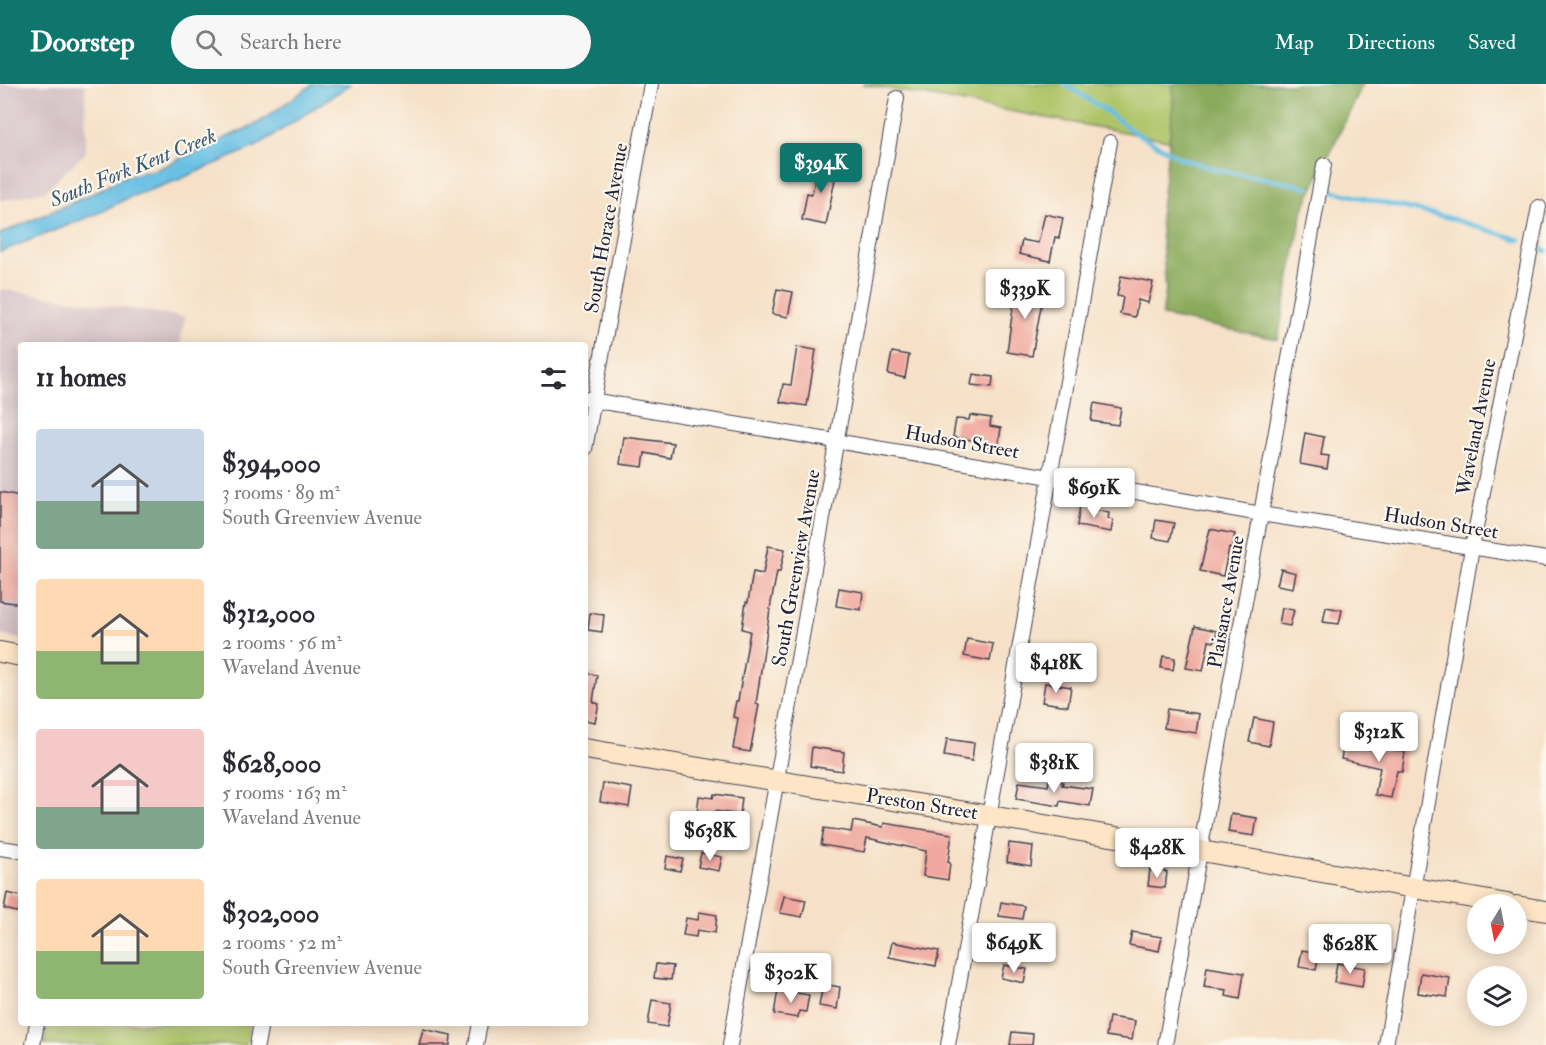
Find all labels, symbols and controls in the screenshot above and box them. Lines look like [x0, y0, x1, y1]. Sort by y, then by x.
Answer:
search box [171, 15, 591, 69]
text: Doorstep [30, 25, 135, 60]
icon: search [192, 26, 225, 59]
text: Search here [240, 28, 341, 56]
text: Map [1274, 29, 1314, 56]
text: Directions [1347, 29, 1435, 56]
text: Saved [1468, 29, 1516, 56]
water label: South Fork Kent Creek [45, 122, 220, 214]
street label: South Horace Avenue [579, 141, 633, 315]
pin: $394K [779, 143, 863, 194]
text: $394K [794, 150, 848, 175]
pin: $339K [983, 269, 1067, 320]
text: $339K [1000, 276, 1050, 301]
street label: Waveland Avenue [1450, 356, 1502, 499]
text: 11 homes [36, 362, 126, 394]
icon: filters [537, 362, 570, 395]
street label: Hudson Street [903, 420, 1022, 464]
text: $394,000 [222, 448, 321, 480]
icon: home [84, 453, 156, 525]
street label: South Greenview Avenue [766, 467, 826, 669]
pin: $691K [1052, 468, 1136, 519]
text: $691K [1068, 475, 1120, 500]
text: 3 rooms · 89 m² [222, 480, 340, 505]
street label: Hudson Street [1382, 502, 1501, 544]
text: South Greenview Avenue [222, 505, 422, 530]
street label: Plaisance Avenue [1202, 534, 1250, 670]
text: $312,000 [222, 598, 315, 630]
icon: home [84, 603, 156, 675]
text: 2 rooms · 56 m² [222, 630, 342, 655]
pin: $418K [1014, 643, 1098, 694]
text: $418K [1030, 650, 1082, 675]
text: Waveland Avenue [222, 655, 361, 680]
pin: $312K [1337, 712, 1421, 763]
text: $312K [1354, 719, 1404, 744]
pin: $381K [1012, 743, 1096, 794]
text: $628,000 [222, 748, 321, 780]
text: $381K [1029, 750, 1079, 775]
icon: home [84, 753, 156, 825]
text: 5 rooms · 163 m² [222, 780, 347, 805]
street label: Preston Street [864, 783, 980, 825]
text: Waveland Avenue [222, 805, 361, 830]
pin: $638K [668, 811, 752, 862]
text: $638K [684, 818, 736, 843]
pin: $428K [1115, 828, 1199, 879]
text: $428K [1129, 835, 1185, 860]
north arrow [1467, 894, 1527, 954]
map controls [1467, 894, 1527, 1026]
text: $302,000 [222, 898, 319, 930]
icon: home [84, 903, 156, 975]
pin: $649K [972, 923, 1056, 974]
pin: $628K [1308, 924, 1392, 975]
text: 2 rooms · 52 m² [222, 930, 342, 955]
text: $649K [986, 930, 1042, 955]
text: $628K [1323, 931, 1377, 956]
pin: $302K [749, 953, 833, 1004]
text: South Greenview Avenue [222, 955, 422, 980]
text: $302K [764, 960, 818, 985]
button: layers [1467, 966, 1527, 1026]

